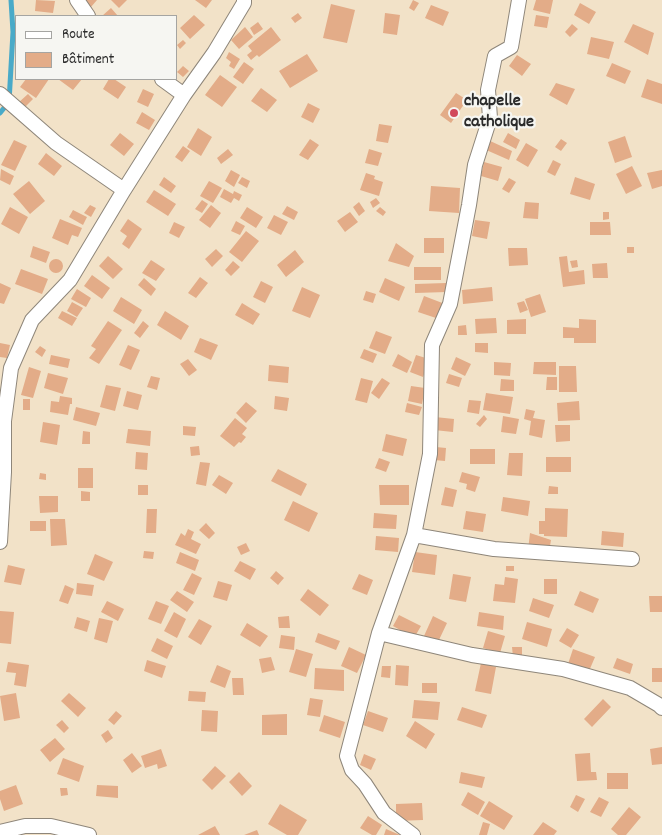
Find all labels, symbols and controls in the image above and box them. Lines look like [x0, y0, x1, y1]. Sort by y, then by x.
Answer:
legend [15, 15, 178, 80]
text: Route [62, 24, 95, 46]
text: Bâtiment [62, 49, 114, 71]
place label: chapelle catholique [464, 92, 534, 134]
marker: chapelle catholique [448, 107, 460, 119]

